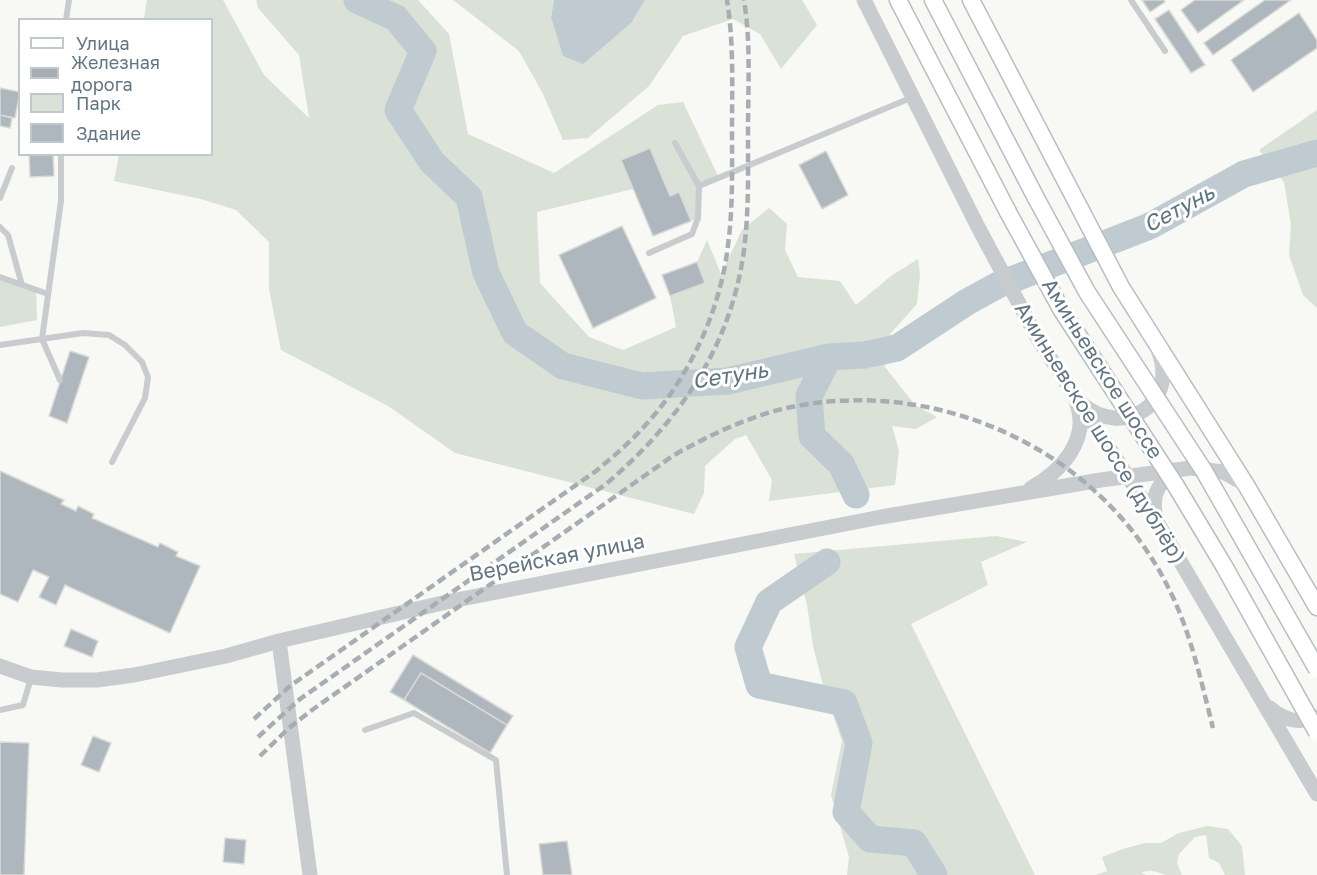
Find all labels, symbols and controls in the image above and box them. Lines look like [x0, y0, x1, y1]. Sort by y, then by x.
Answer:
legend [18, 18, 213, 156]
text: Улица [76, 32, 130, 54]
text: Железная дорога [71, 51, 160, 95]
text: Парк [76, 92, 121, 114]
text: Здание [76, 122, 141, 144]
water label: Сетунь [1139, 180, 1219, 238]
street label: Аминьевское шоссе [1036, 274, 1168, 464]
street label: Аминьевское шоссе (дублёр) [1009, 298, 1191, 568]
water label: Сетунь [690, 357, 770, 395]
street label: Верейская улица [467, 529, 647, 587]

